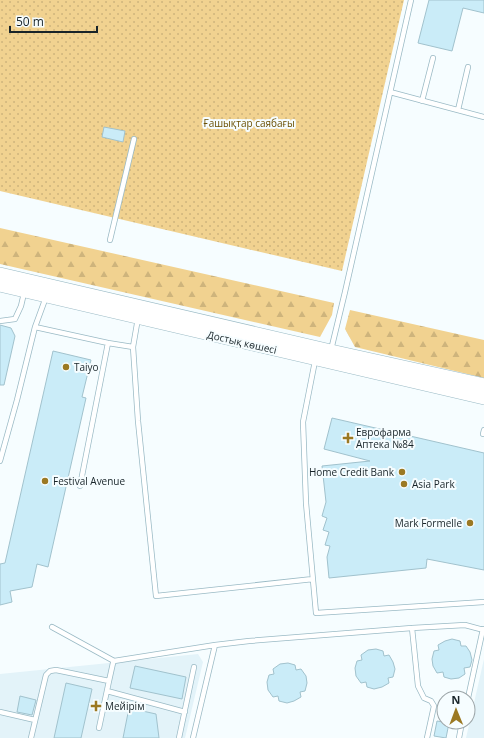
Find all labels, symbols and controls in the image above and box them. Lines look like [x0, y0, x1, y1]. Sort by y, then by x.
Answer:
scale bar [10, 8, 97, 34]
text: 50 m [16, 13, 44, 30]
park label: Ғашықтар саябағы [203, 116, 295, 130]
street label: Достық көшесі [206, 327, 278, 357]
place label: Taiyo [74, 360, 99, 374]
marker: Taiyo [61, 362, 71, 372]
place label: Еврофарма Аптека №84 [356, 425, 414, 451]
marker: Еврофарма Аптека №84 [343, 433, 353, 443]
place label: Home Credit Bank [309, 465, 395, 479]
marker: Home Credit Bank [397, 467, 407, 477]
place label: Festival Avenue [53, 474, 126, 488]
marker: Festival Avenue [40, 476, 50, 486]
place label: Asia Park [412, 477, 455, 491]
marker: Asia Park [399, 479, 409, 489]
place label: Mark Formelle [395, 516, 462, 530]
marker: Mark Formelle [465, 518, 475, 528]
north arrow [436, 690, 476, 730]
text: N [451, 692, 460, 707]
place label: Мейірім [105, 699, 144, 713]
marker: Мейірім [90, 700, 102, 712]

